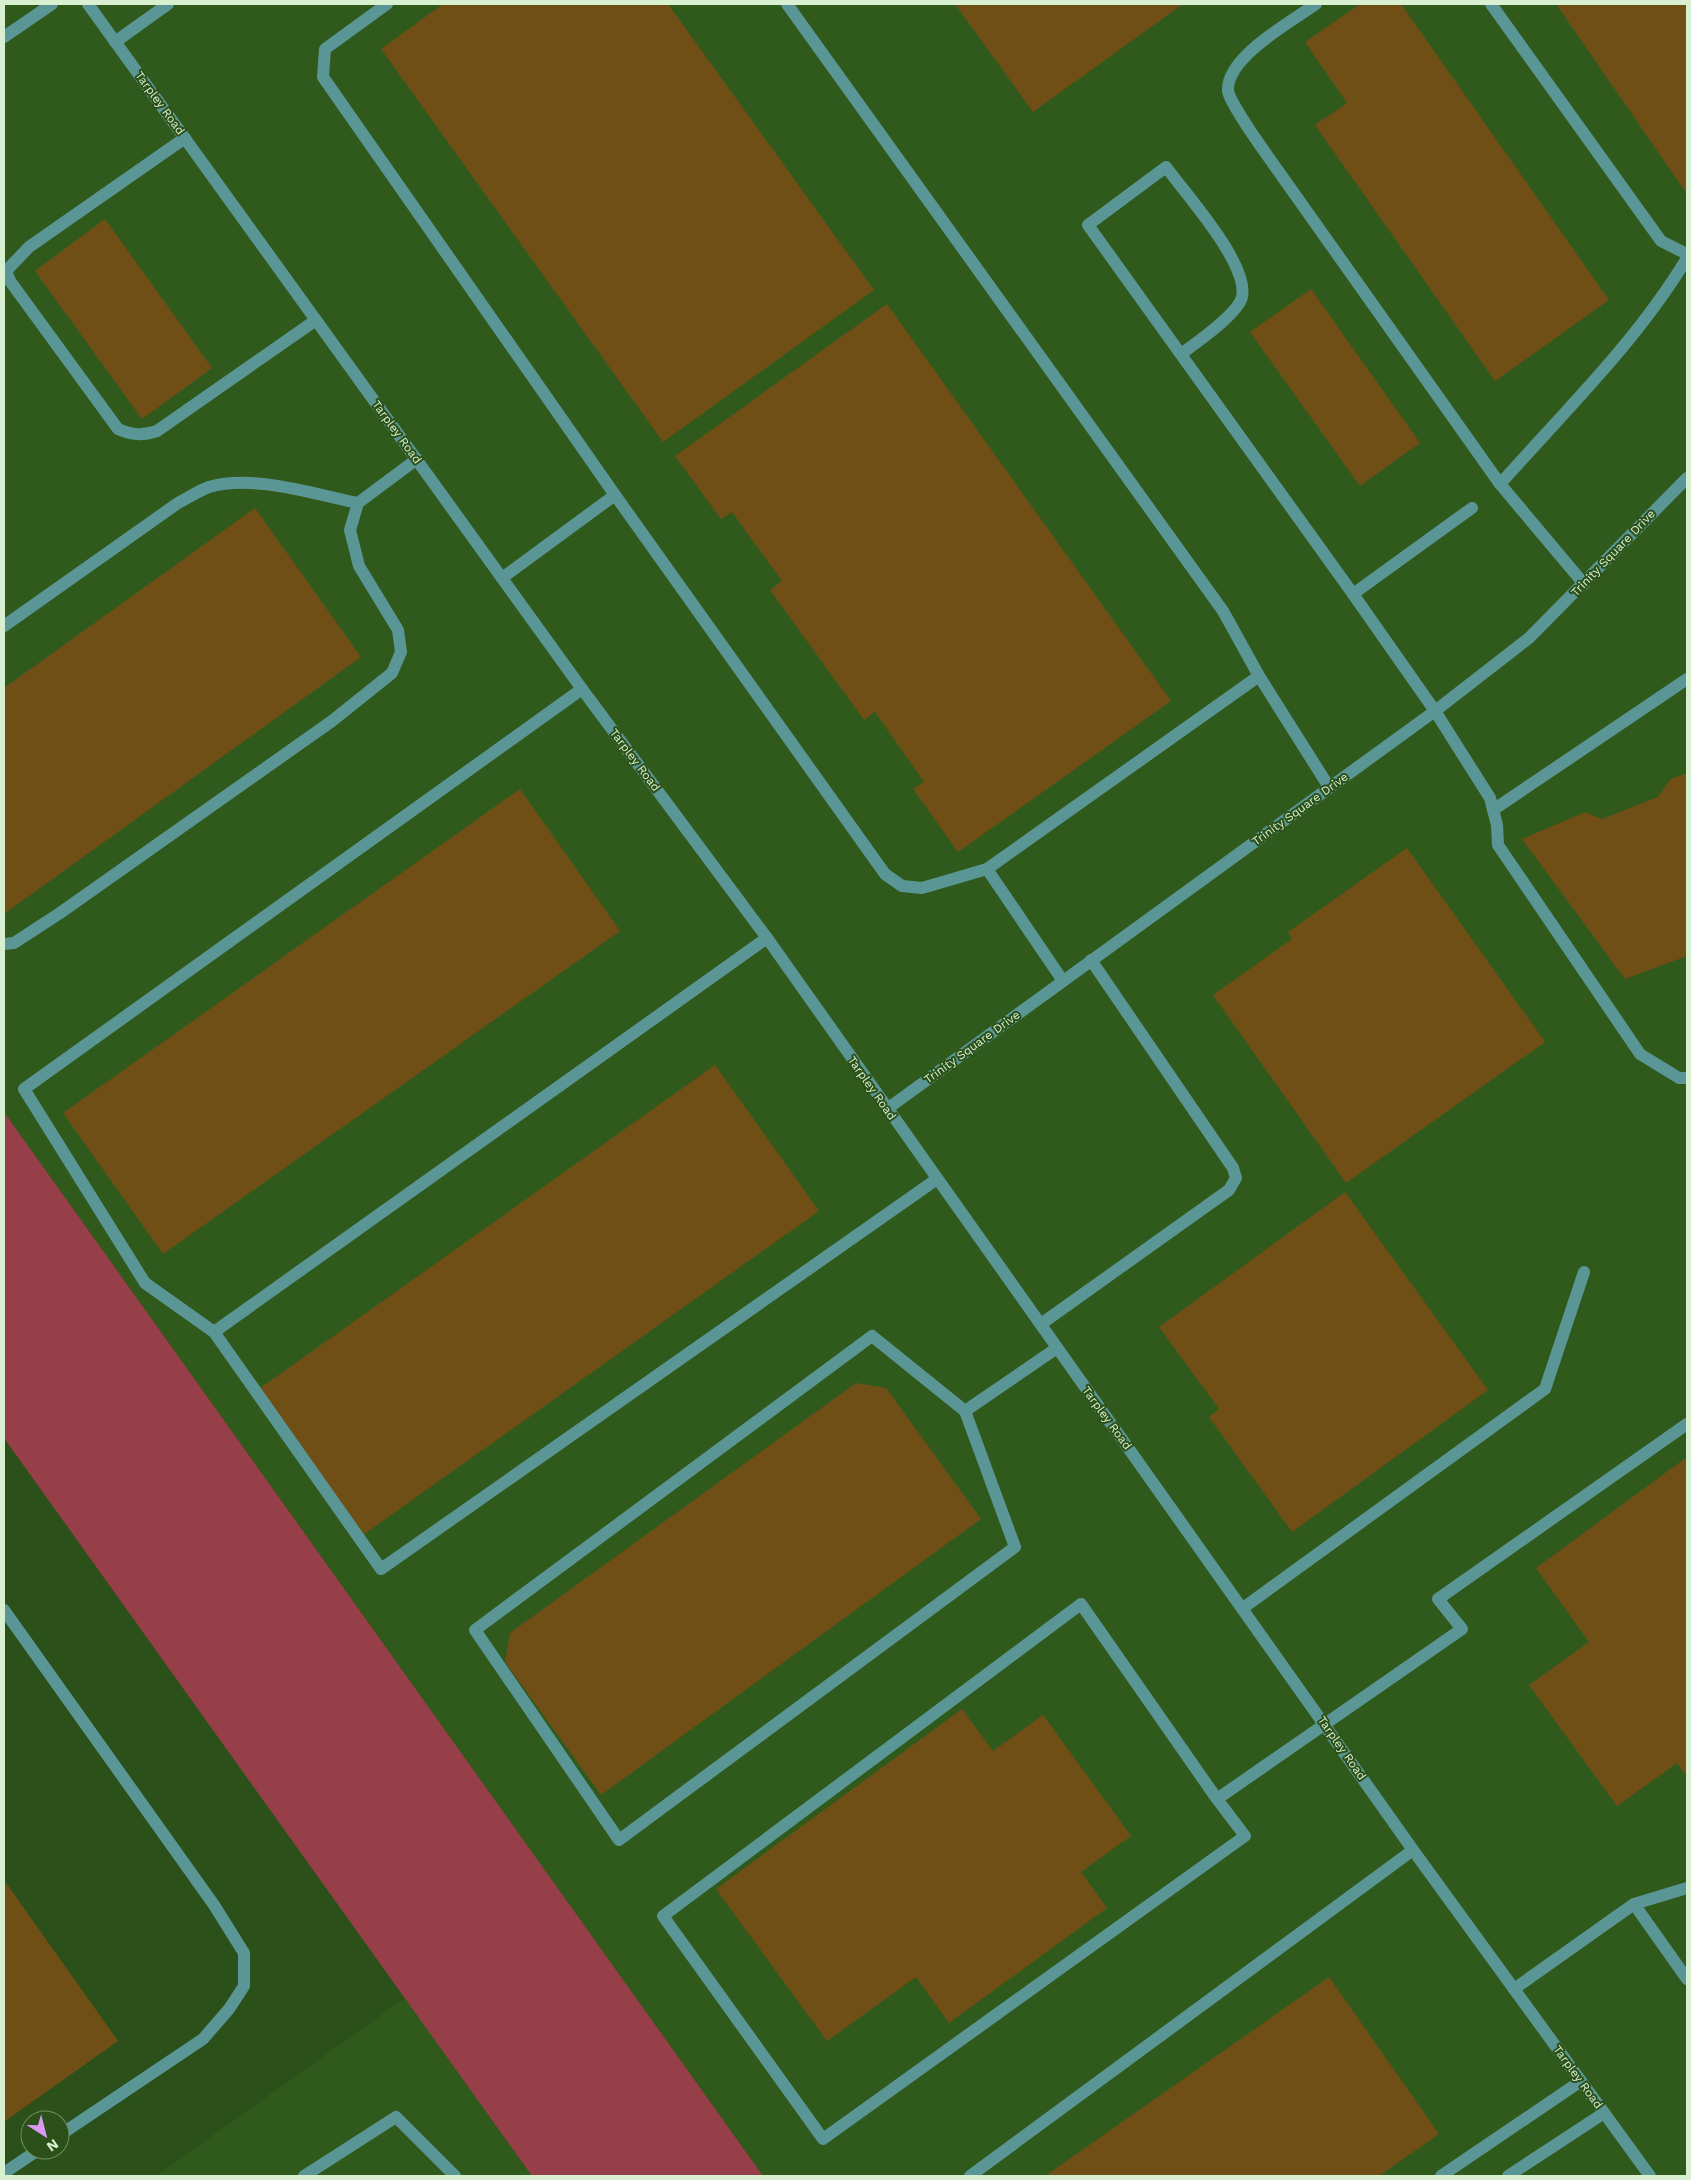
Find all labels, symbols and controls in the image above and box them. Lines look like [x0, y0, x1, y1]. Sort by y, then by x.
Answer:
street label: Tarpley Road [132, 69, 188, 137]
street label: Tarpley Road [369, 398, 425, 466]
street label: Trinity Square Drive [1568, 507, 1658, 599]
street label: Tarpley Road [607, 726, 663, 794]
street label: Trinity Square Drive [1249, 769, 1351, 848]
street label: Trinity Square Drive [921, 1007, 1023, 1086]
street label: Tarpley Road [845, 1053, 899, 1123]
street label: Tarpley Road [1079, 1384, 1135, 1452]
street label: Tarpley Road [1315, 1713, 1369, 1783]
street label: Tarpley Road [1550, 2043, 1606, 2111]
north arrow [20, 2110, 70, 2160]
text: N [44, 2136, 62, 2155]

